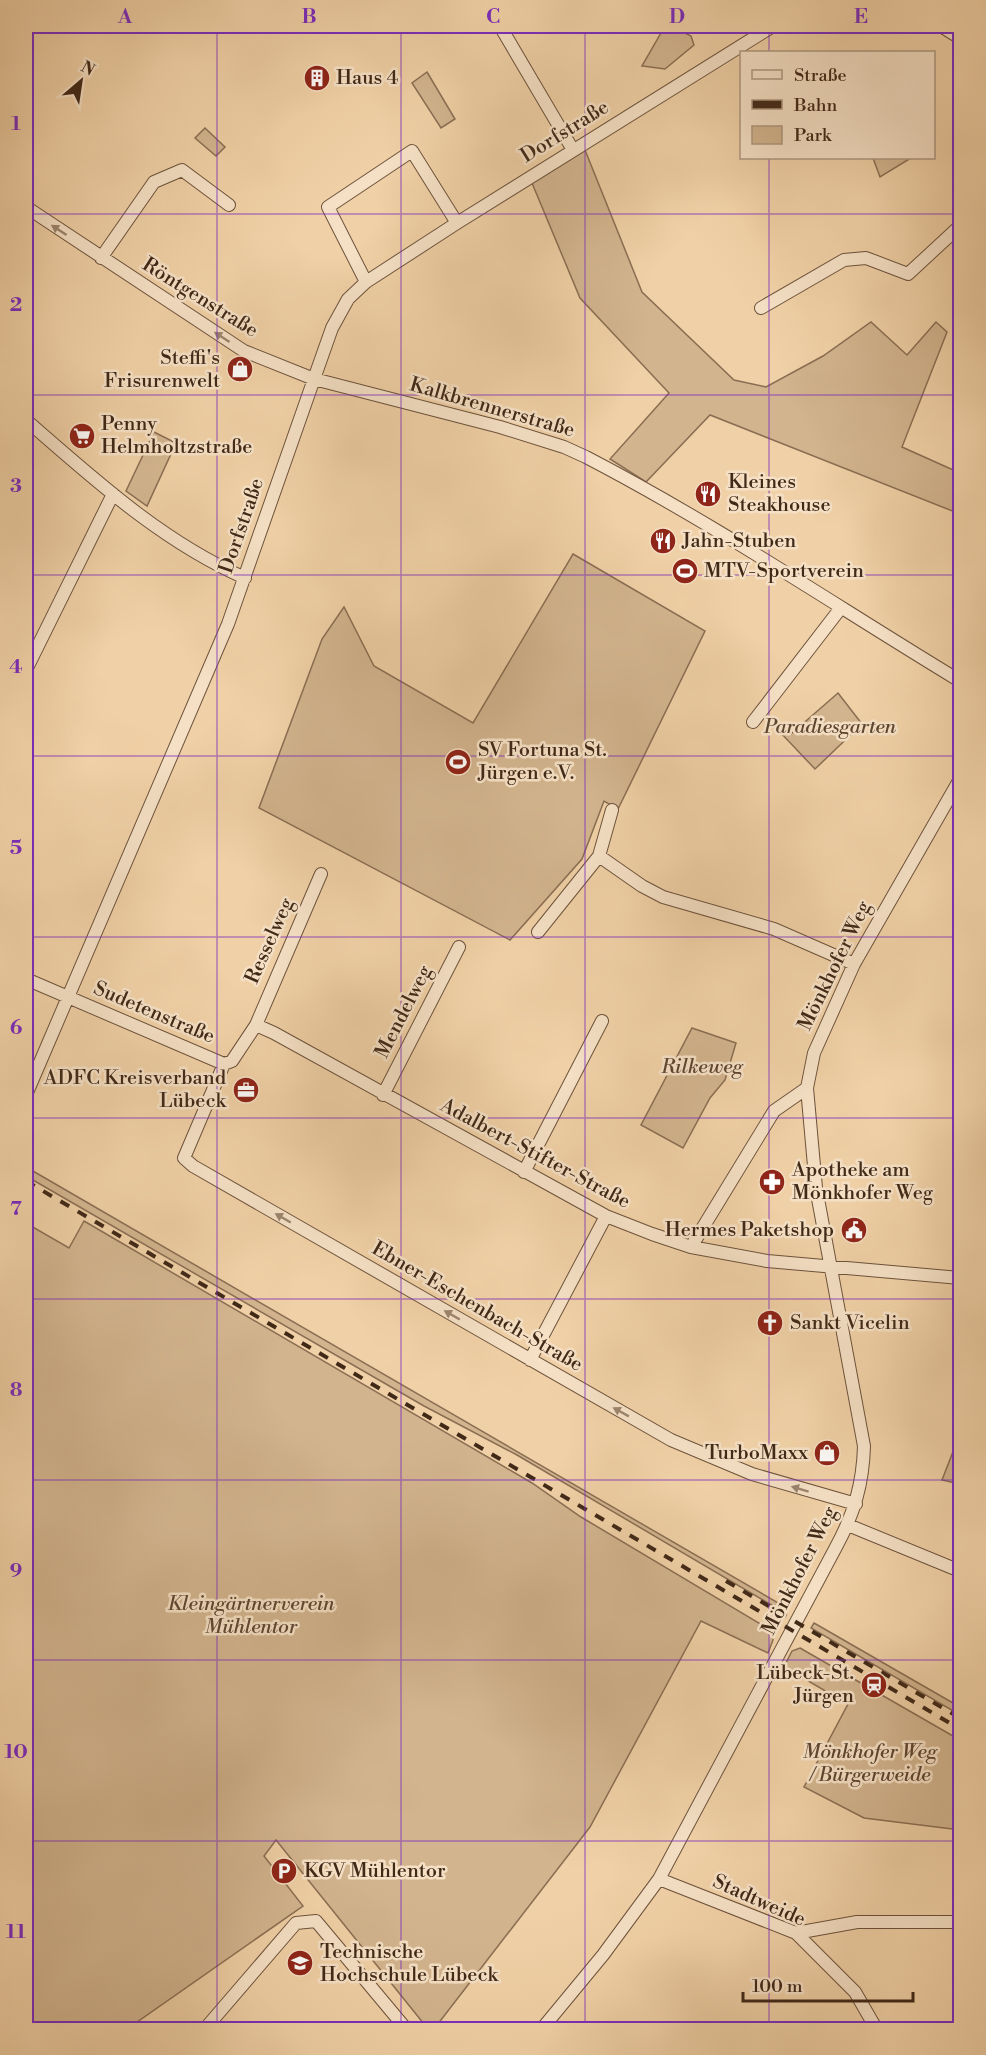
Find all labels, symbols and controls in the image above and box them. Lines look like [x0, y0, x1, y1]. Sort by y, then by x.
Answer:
text: A [117, 5, 133, 30]
text: B [301, 5, 317, 30]
text: C [486, 5, 500, 30]
text: D [669, 5, 685, 30]
text: E [854, 5, 868, 30]
north arrow [51, 51, 111, 111]
legend [740, 51, 935, 159]
text: N [77, 57, 98, 81]
building icon: Haus 4 [302, 63, 332, 93]
text: Straße [794, 64, 847, 87]
place label: Haus 4 [336, 66, 398, 91]
text: Bahn [793, 94, 837, 117]
street label: Dorfstraße [516, 95, 614, 169]
text: 1 [11, 112, 21, 137]
text: Park [794, 124, 833, 147]
one-way arrow [52, 224, 68, 236]
street label: Röntgenstraße [137, 252, 263, 344]
text: 2 [10, 293, 22, 318]
one-way arrow [215, 331, 231, 343]
place label: Steffi's Frisurenwelt [104, 346, 220, 394]
shop icon: Steffi's Frisurenwelt [225, 354, 255, 384]
street label: Kalkbrennerstraße [407, 372, 577, 444]
place label: Penny Helmholtzstraße [101, 412, 252, 460]
supermarket icon: Penny Helmholtzstraße [67, 421, 97, 451]
place label: Kleines Steakhouse [728, 470, 830, 518]
text: 3 [10, 474, 22, 499]
street label: Dorfstraße [214, 475, 270, 577]
restaurant icon: Kleines Steakhouse [693, 479, 723, 509]
restaurant icon: Jahn-Stuben [648, 526, 678, 556]
place label: Jahn-Stuben [681, 529, 796, 554]
sports icon: MTV-Sportverein [670, 556, 700, 586]
place label: MTV-Sportverein [704, 559, 864, 584]
text: 4 [9, 655, 23, 680]
park label: Paradiesgarten [763, 715, 897, 740]
place label: SV Fortuna St. Jürgen e.V. [477, 738, 607, 786]
sports icon: SV Fortuna St. Jürgen e.V. [443, 747, 473, 777]
text: 5 [10, 836, 22, 861]
street label: Resselweg [240, 894, 300, 988]
street label: Mönkhofer Weg [793, 897, 877, 1035]
street label: Mendelweg [370, 961, 438, 1063]
street label: Sudetenstraße [90, 976, 218, 1050]
text: 6 [10, 1016, 23, 1041]
park label: Rilkeweg [660, 1055, 744, 1080]
place label: ADFC Kreisverband Lübeck [43, 1066, 228, 1114]
office icon: ADFC Kreisverband Lübeck [231, 1075, 261, 1105]
street label: Adalbert-Stifter-Straße [435, 1093, 634, 1215]
place label: Apotheke am Mönkhofer Weg [791, 1158, 934, 1206]
pharmacy icon: Apotheke am Mönkhofer Weg [757, 1167, 787, 1197]
text: 7 [10, 1197, 22, 1222]
one-way arrow [275, 1212, 291, 1223]
public building icon: Hermes Paketshop [839, 1215, 869, 1245]
place label: Hermes Paketshop [665, 1218, 834, 1243]
street label: Ebner-Eschenbach-Straße [367, 1236, 587, 1378]
church icon: Sankt Vicelin [755, 1308, 785, 1338]
one-way arrow [443, 1310, 460, 1320]
place label: Sankt Vicelin [790, 1311, 910, 1336]
text: 8 [10, 1378, 23, 1403]
one-way arrow [613, 1407, 629, 1418]
shop icon: TurboMaxx [812, 1438, 842, 1468]
place label: TurboMaxx [705, 1441, 809, 1466]
one-way arrow [791, 1484, 809, 1493]
street label: Mönkhofer Weg [757, 1502, 843, 1640]
text: 9 [10, 1559, 22, 1584]
park label: Kleingärtnerverein Mühlentor [168, 1592, 335, 1640]
place label: Lübeck-St. Jürgen [756, 1661, 854, 1709]
station icon: Lübeck-St. Jürgen [859, 1670, 889, 1700]
text: 10 [4, 1740, 28, 1765]
park label: Mönkhofer Weg / Bürgerweide [803, 1740, 939, 1788]
parking icon: KGV Mühlentor [269, 1856, 299, 1886]
place label: KGV Mühlentor [304, 1859, 446, 1884]
street label: Stadtweide [709, 1869, 809, 1933]
text: 11 [6, 1920, 26, 1945]
place label: Technische Hochschule Lübeck [320, 1940, 500, 1988]
school or university icon: Technische Hochschule Lübeck [285, 1948, 315, 1978]
scale bar [743, 1965, 912, 2003]
text: 100 m [752, 1975, 803, 1998]

